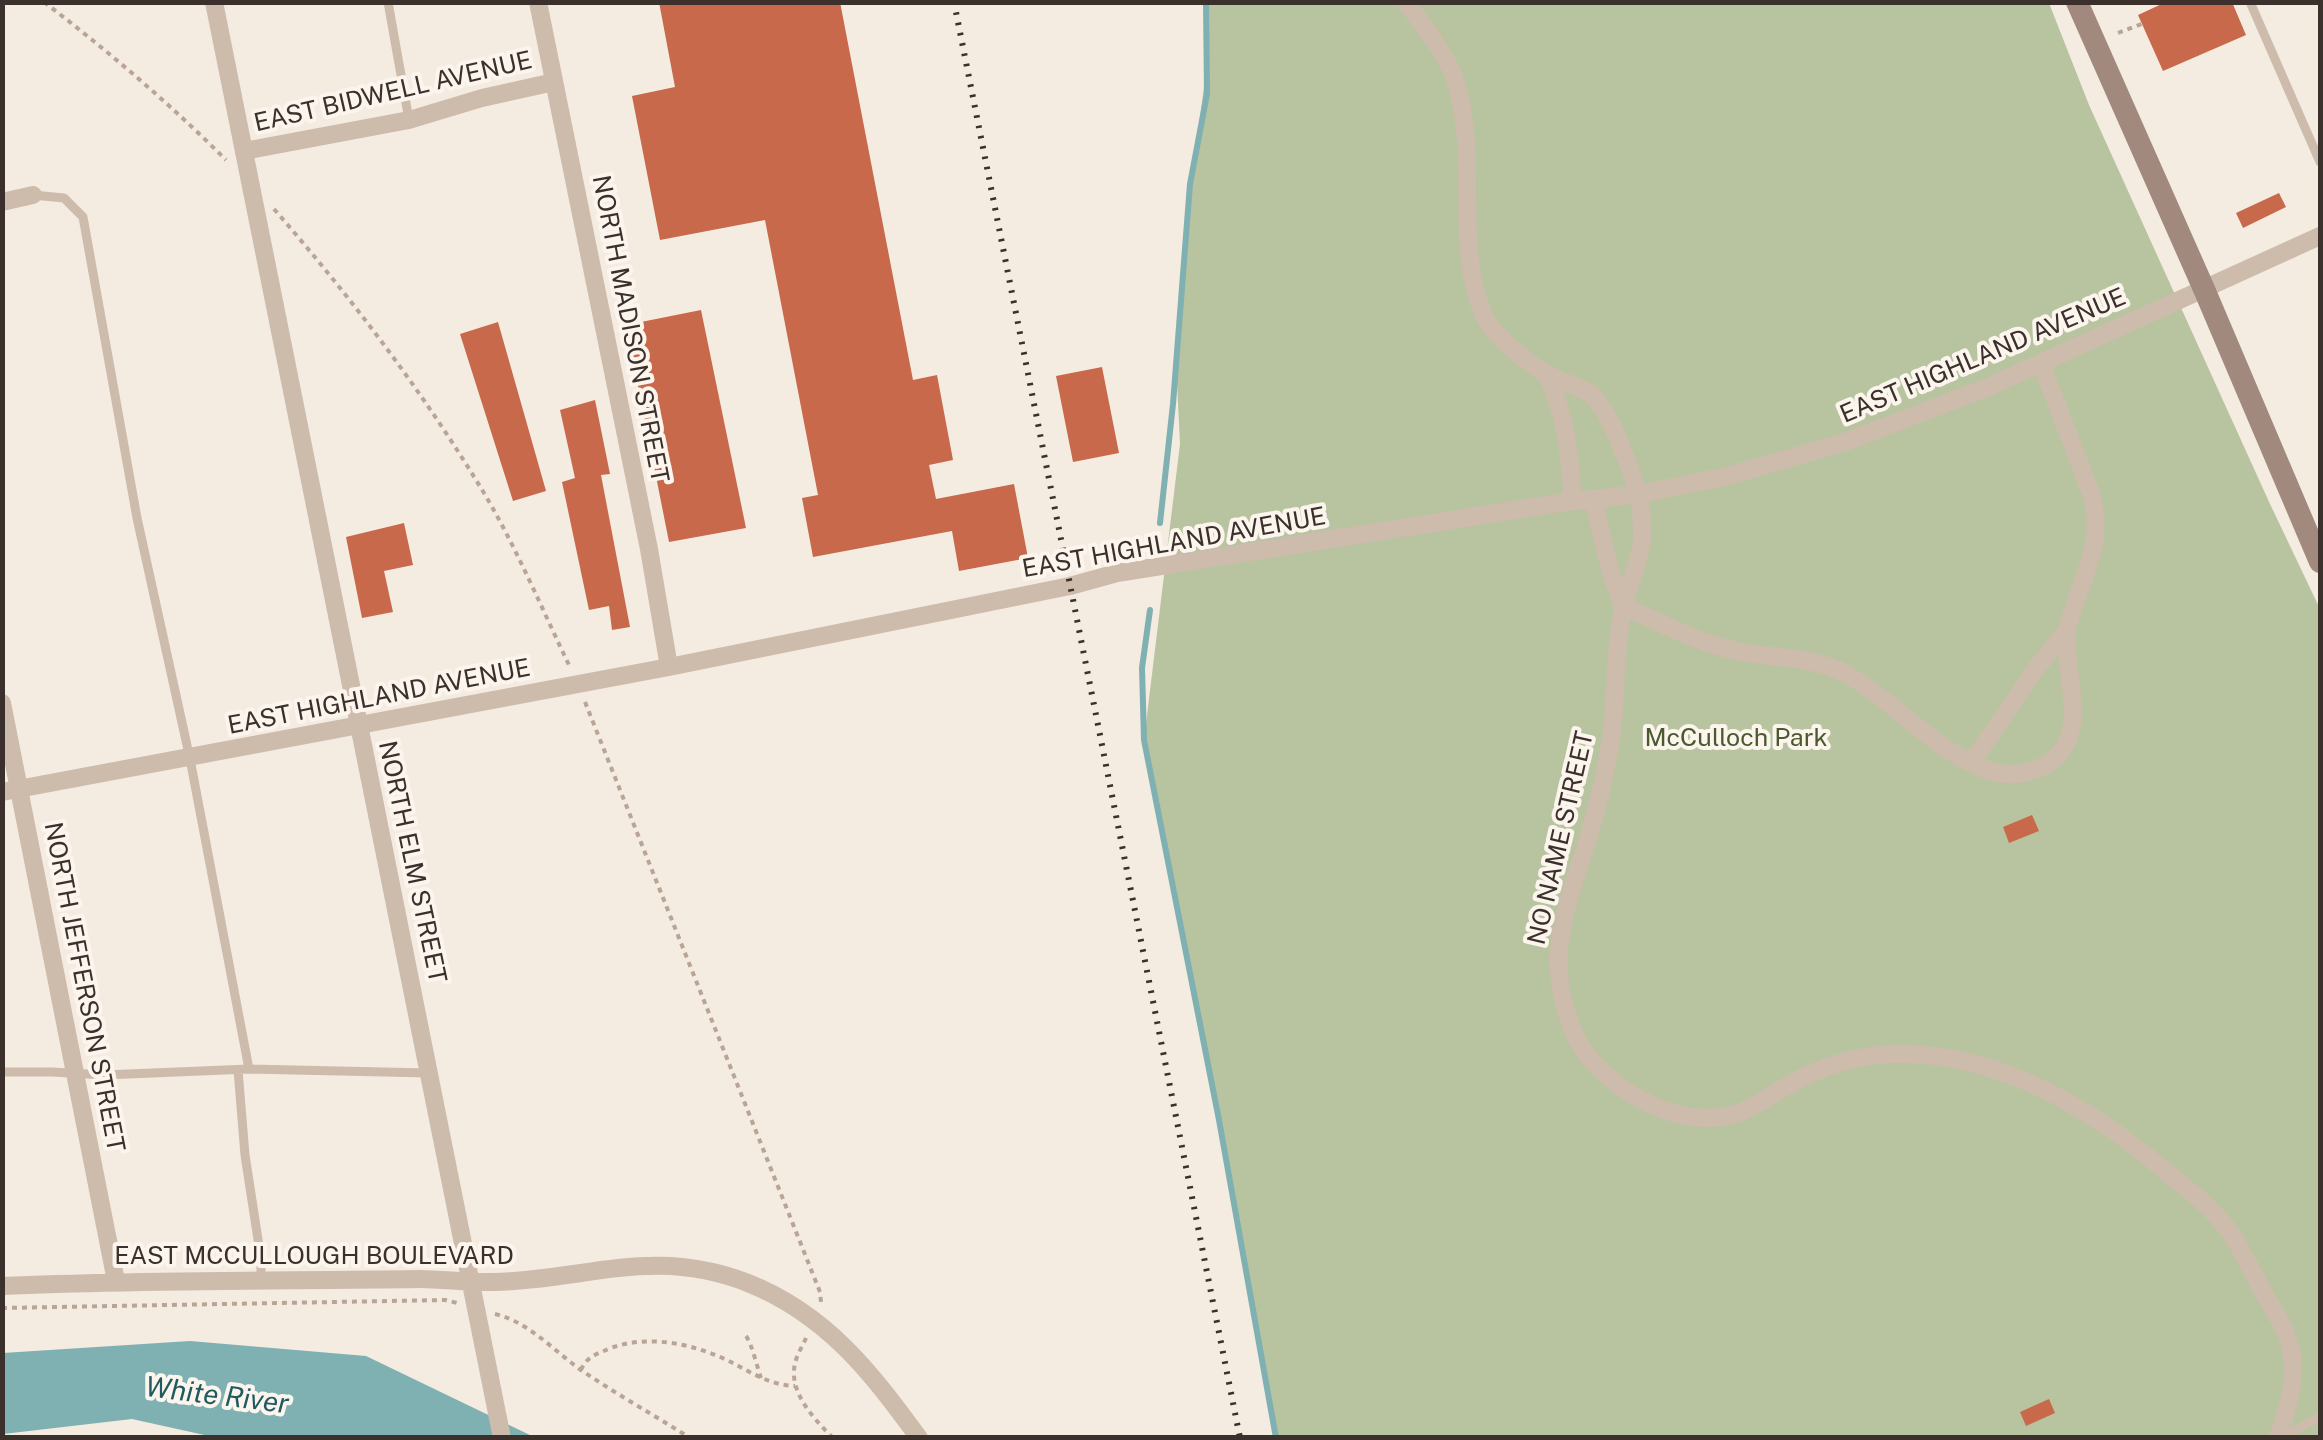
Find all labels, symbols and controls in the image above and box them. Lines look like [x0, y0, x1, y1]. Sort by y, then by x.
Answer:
street label: EAST BIDWELL AVENUE [251, 45, 535, 139]
street label: NORTH MADISON STREET [585, 173, 675, 485]
street label: EAST HIGHLAND AVENUE [1836, 282, 2130, 430]
street label: EAST HIGHLAND AVENUE [1020, 502, 1328, 584]
street label: EAST HIGHLAND AVENUE [225, 653, 533, 741]
park label: McCulloch Park [1645, 723, 1827, 753]
street label: NO NAME STREET [1522, 728, 1600, 948]
street label: NORTH ELM STREET [372, 738, 452, 986]
street label: NORTH JEFFERSON STREET [37, 820, 131, 1154]
street label: EAST MCCULLOUGH BOULEVARD [114, 1241, 514, 1271]
water label: White River [143, 1371, 291, 1421]

